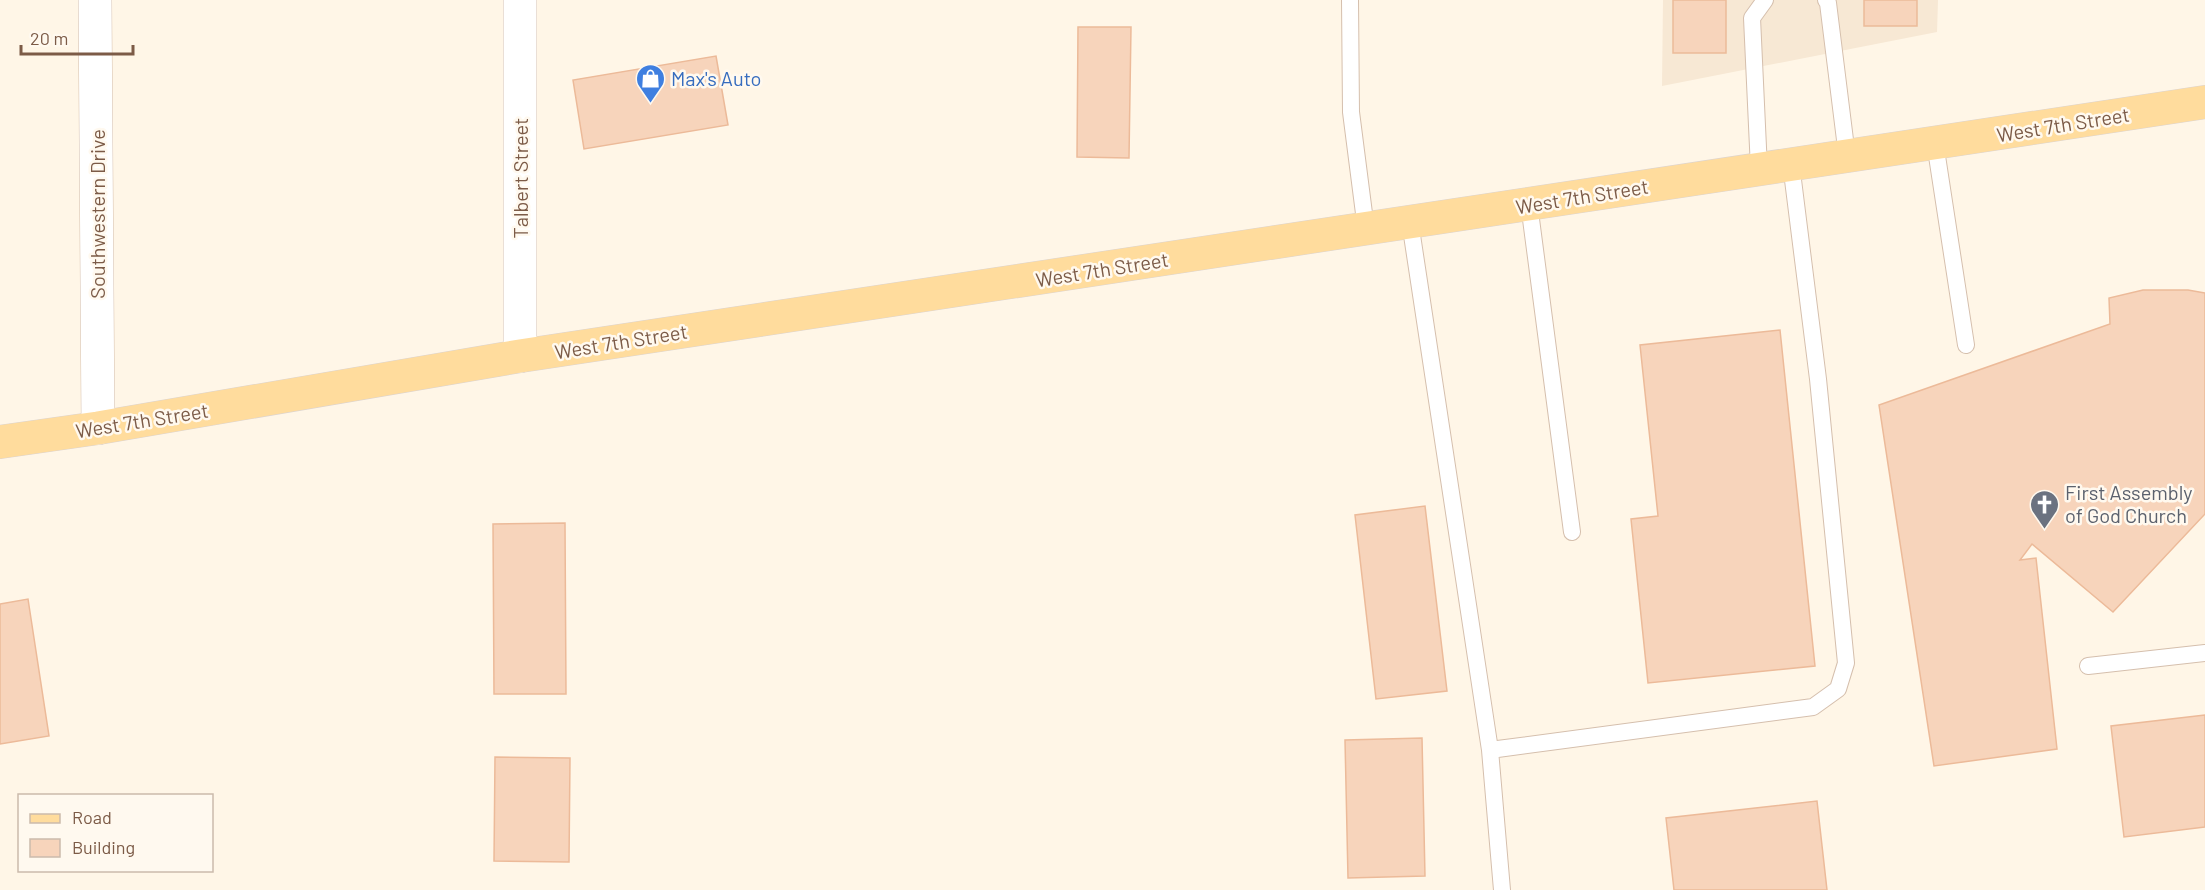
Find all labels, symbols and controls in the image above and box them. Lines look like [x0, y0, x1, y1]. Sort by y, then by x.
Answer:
scale bar [21, 18, 134, 56]
text: 20 m [30, 27, 68, 49]
shop icon: Max's Auto [634, 62, 666, 104]
place label: Max's Auto [671, 66, 762, 90]
street label: West 7th Street [1995, 102, 2131, 146]
street label: Talbert Street [508, 118, 532, 238]
street label: Southwestern Drive [85, 129, 109, 299]
street label: West 7th Street [1514, 174, 1650, 218]
street label: West 7th Street [1034, 247, 1170, 291]
street label: West 7th Street [553, 319, 689, 363]
street label: West 7th Street [74, 398, 210, 442]
place label: First Assembly of God Church [2065, 480, 2193, 527]
church icon: First Assembly of God Church [2028, 488, 2060, 530]
legend [18, 794, 213, 872]
text: Road [72, 806, 112, 828]
text: Building [72, 836, 135, 858]

